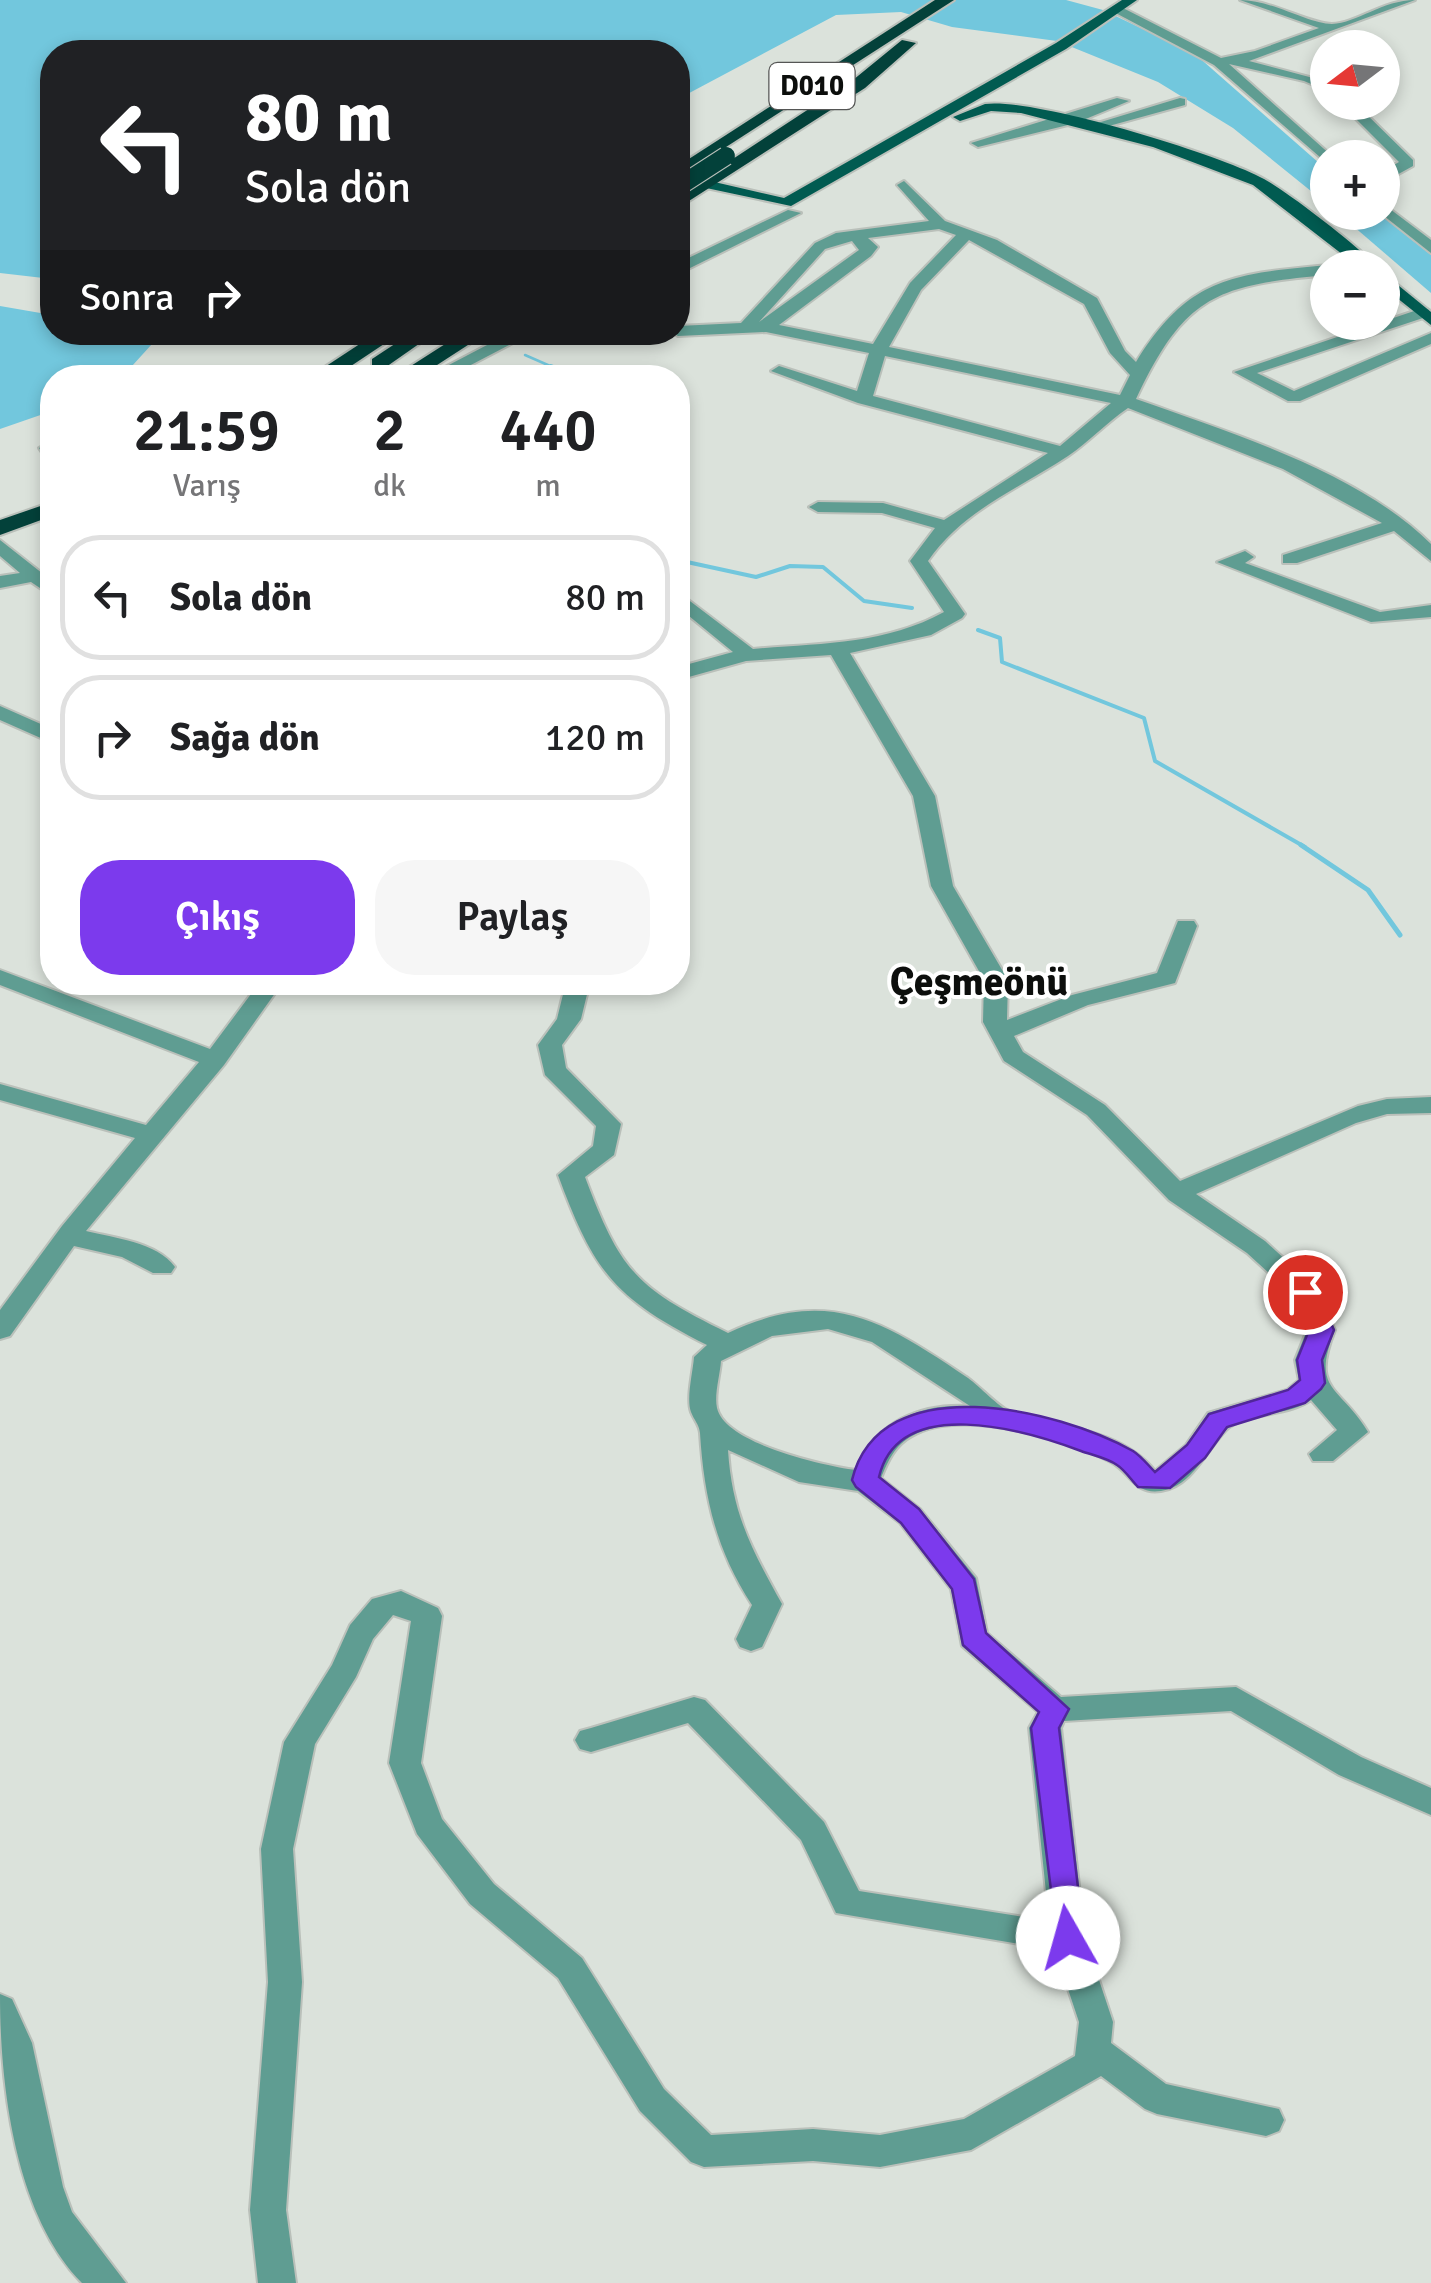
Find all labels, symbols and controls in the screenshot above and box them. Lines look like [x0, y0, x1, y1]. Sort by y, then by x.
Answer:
north arrow [1310, 30, 1400, 120]
map controls [1310, 30, 1400, 340]
road number: D010 [770, 63, 854, 109]
text: 80 m [245, 74, 393, 160]
icon: left [80, 80, 210, 210]
button: + [1310, 140, 1400, 230]
text: Sola dön [245, 160, 411, 215]
button: − [1310, 250, 1400, 340]
icon: right [195, 270, 250, 325]
text: Sonra [80, 274, 175, 321]
text: 21:59 [133, 394, 280, 468]
text: 2 [373, 394, 406, 468]
text: 440 [499, 394, 597, 468]
text: Varış [172, 466, 241, 505]
text: dk [373, 466, 406, 505]
text: m [535, 466, 561, 505]
icon: left [85, 570, 140, 625]
text: Sola dön [170, 574, 312, 621]
text: 80 m [565, 574, 645, 621]
icon: right [85, 710, 140, 765]
text: Sağa dön [170, 714, 320, 761]
text: 120 m [545, 714, 645, 761]
button: Çıkış [80, 860, 355, 975]
button: Paylaş [375, 860, 650, 975]
district label: Çeşmeönü [890, 957, 1068, 1007]
pin [1263, 1250, 1348, 1335]
icon: arrive [1278, 1265, 1333, 1320]
position arrow [1016, 1886, 1120, 1990]

